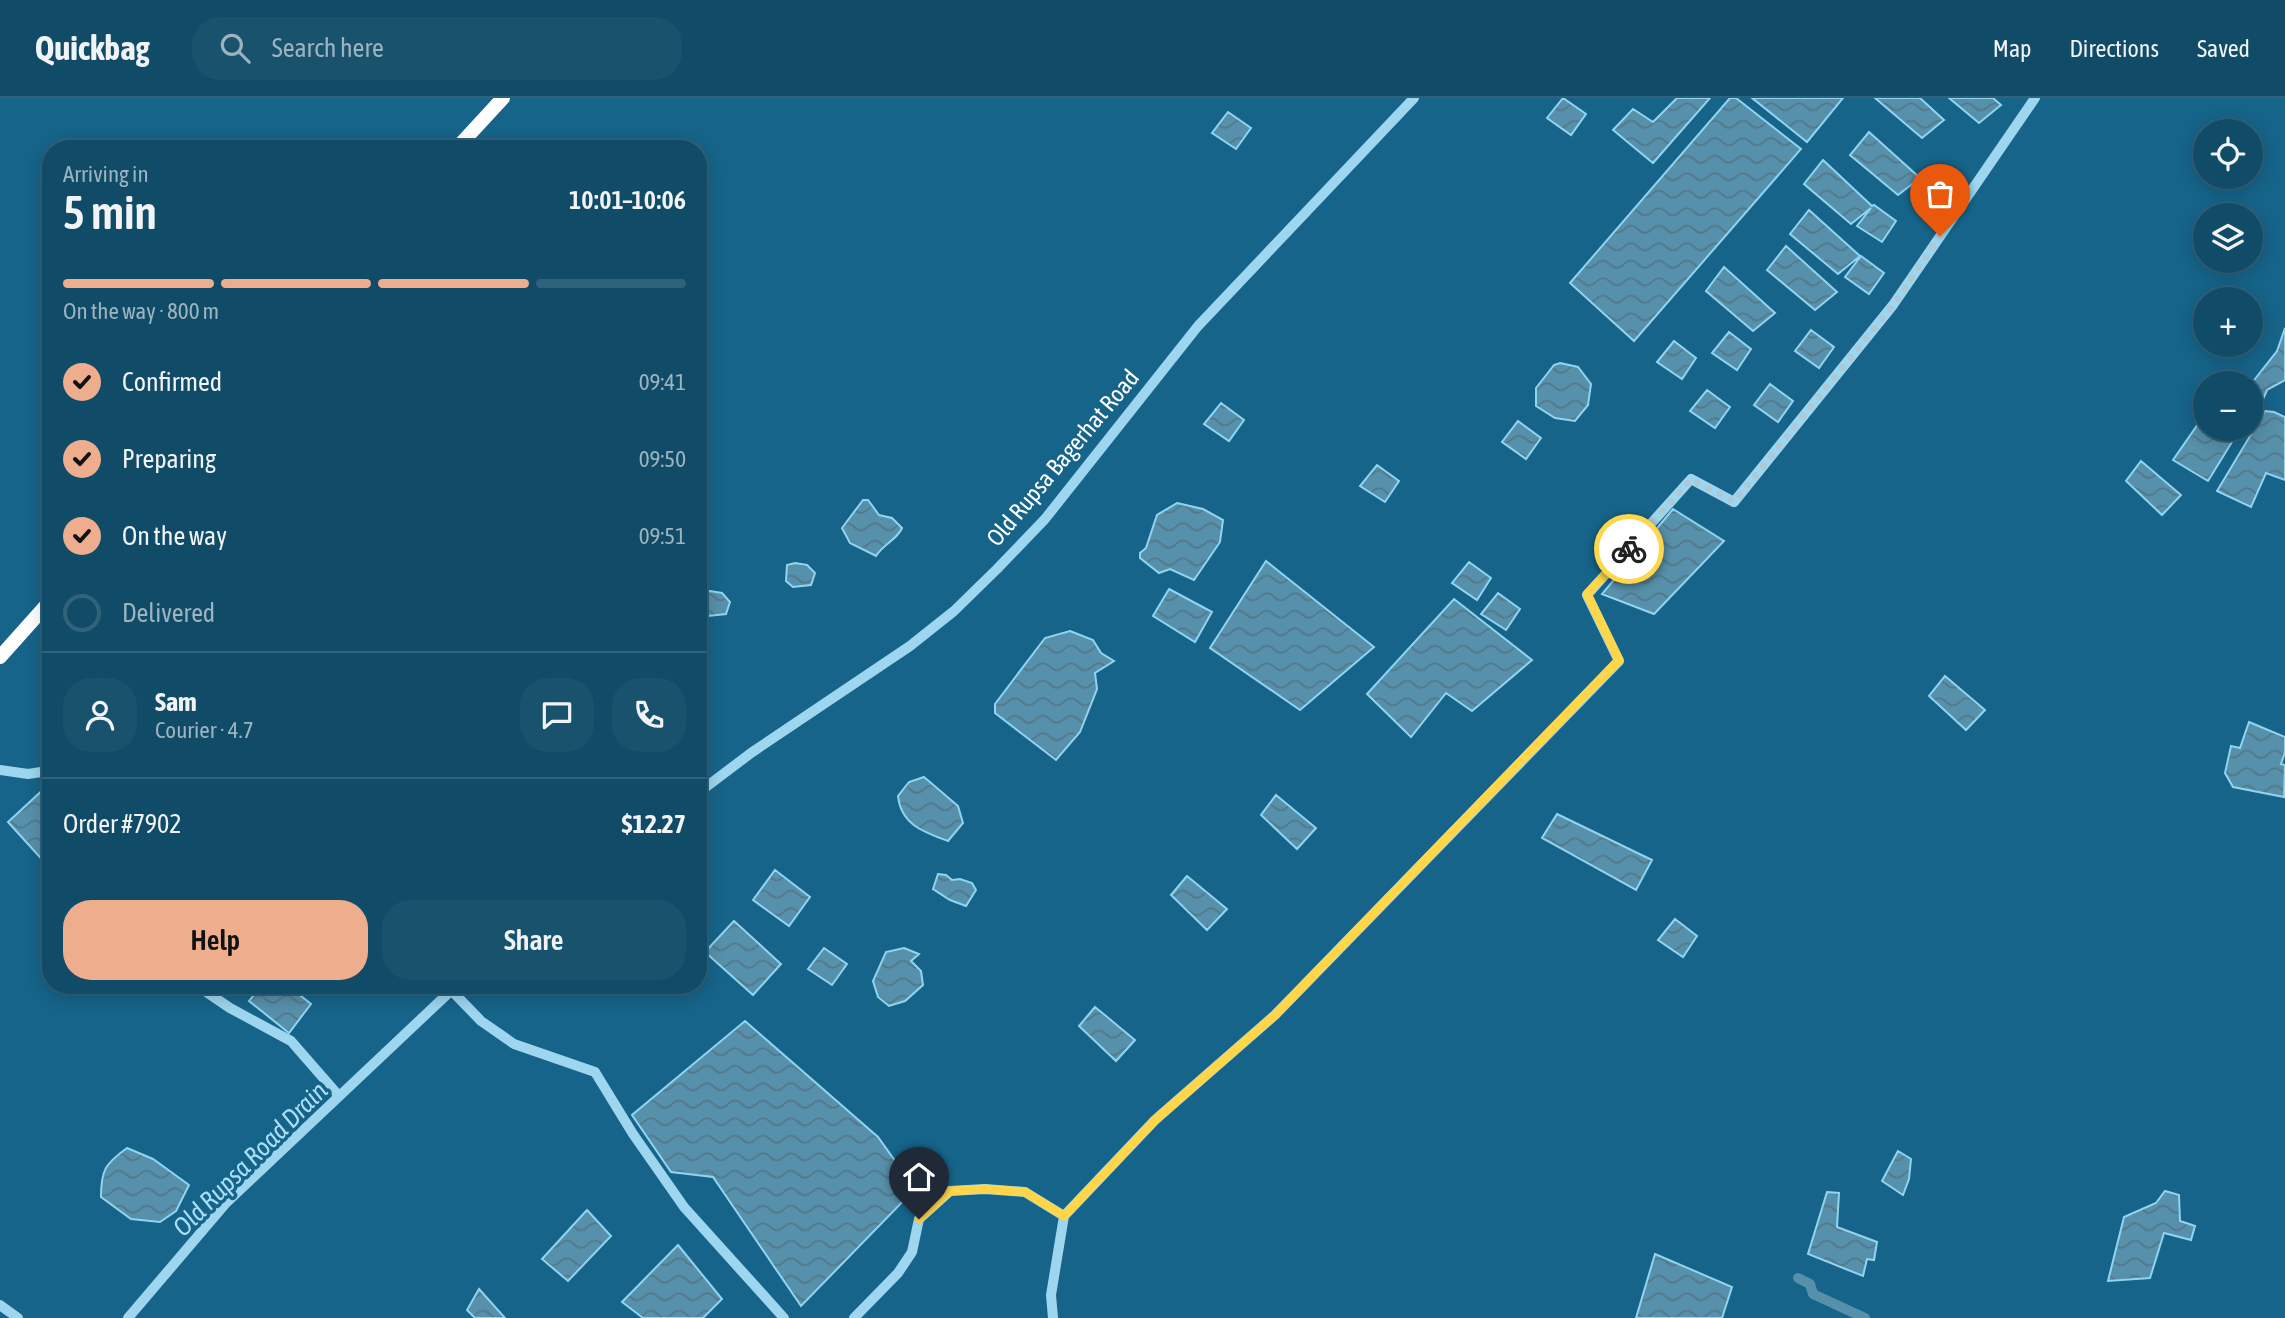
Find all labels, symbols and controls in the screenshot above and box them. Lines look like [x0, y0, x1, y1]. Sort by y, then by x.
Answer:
search box [192, 17, 682, 80]
text: Quickbag [35, 29, 150, 67]
icon: search [216, 29, 254, 67]
text: Search here [272, 33, 384, 63]
text: Map [1993, 35, 2031, 62]
text: Directions [2069, 35, 2159, 62]
text: Saved [2197, 35, 2250, 62]
map controls [2193, 119, 2263, 441]
button: locate [2193, 119, 2263, 189]
text: Arriving in [63, 161, 149, 187]
pin [1910, 164, 1970, 236]
icon: bag [1921, 175, 1959, 213]
text: 10:01–10:06 [569, 185, 686, 215]
text: 5 min [63, 186, 157, 239]
button: layers [2193, 203, 2263, 273]
button: + [2193, 287, 2263, 357]
text: On the way · 800 m [63, 298, 219, 324]
icon: check [63, 363, 101, 401]
street label: Old Rupsa Bagerhat Road [981, 364, 1144, 551]
text: Confirmed [122, 367, 222, 397]
text: 09:41 [639, 369, 686, 395]
button: − [2193, 371, 2263, 441]
icon: check [63, 440, 101, 478]
text: Preparing [122, 444, 216, 474]
text: 09:50 [639, 446, 686, 472]
courier [1594, 514, 1664, 584]
icon: check [63, 517, 101, 555]
text: On the way [122, 521, 227, 551]
text: 09:51 [639, 523, 686, 549]
icon: bike [1610, 530, 1648, 568]
text: Delivered [122, 598, 215, 628]
button: person [63, 678, 137, 752]
button: chat [520, 678, 594, 752]
button: phone [612, 678, 686, 752]
text: Sam [155, 687, 197, 717]
text: Courier · 4.7 [155, 717, 254, 743]
text: Order #7902 [63, 809, 182, 839]
text: $12.27 [622, 809, 686, 839]
button: Help [63, 900, 368, 980]
button: Share [382, 900, 686, 980]
water label: Old Rupsa Road Drain [167, 1075, 334, 1242]
pin [889, 1147, 949, 1219]
icon: home [900, 1158, 938, 1196]

